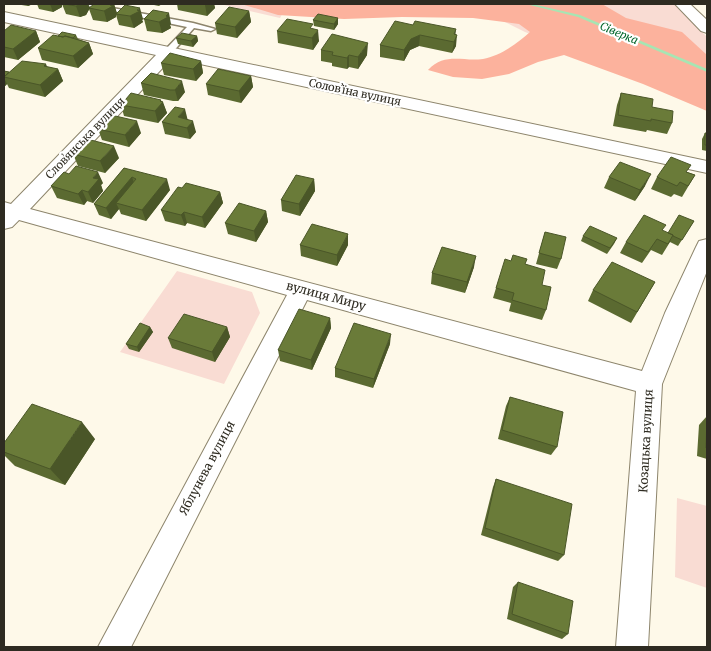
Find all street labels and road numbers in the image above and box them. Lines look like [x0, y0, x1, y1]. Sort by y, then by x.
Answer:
street label: Соловʼїна вулиця [308, 75, 403, 109]
street label: Словʼянська вулиця [42, 94, 128, 182]
street label: вулиця Миру [285, 278, 368, 313]
street label: Козацька вулиця [635, 389, 656, 493]
street label: Яблунева вулиця [175, 418, 238, 518]

